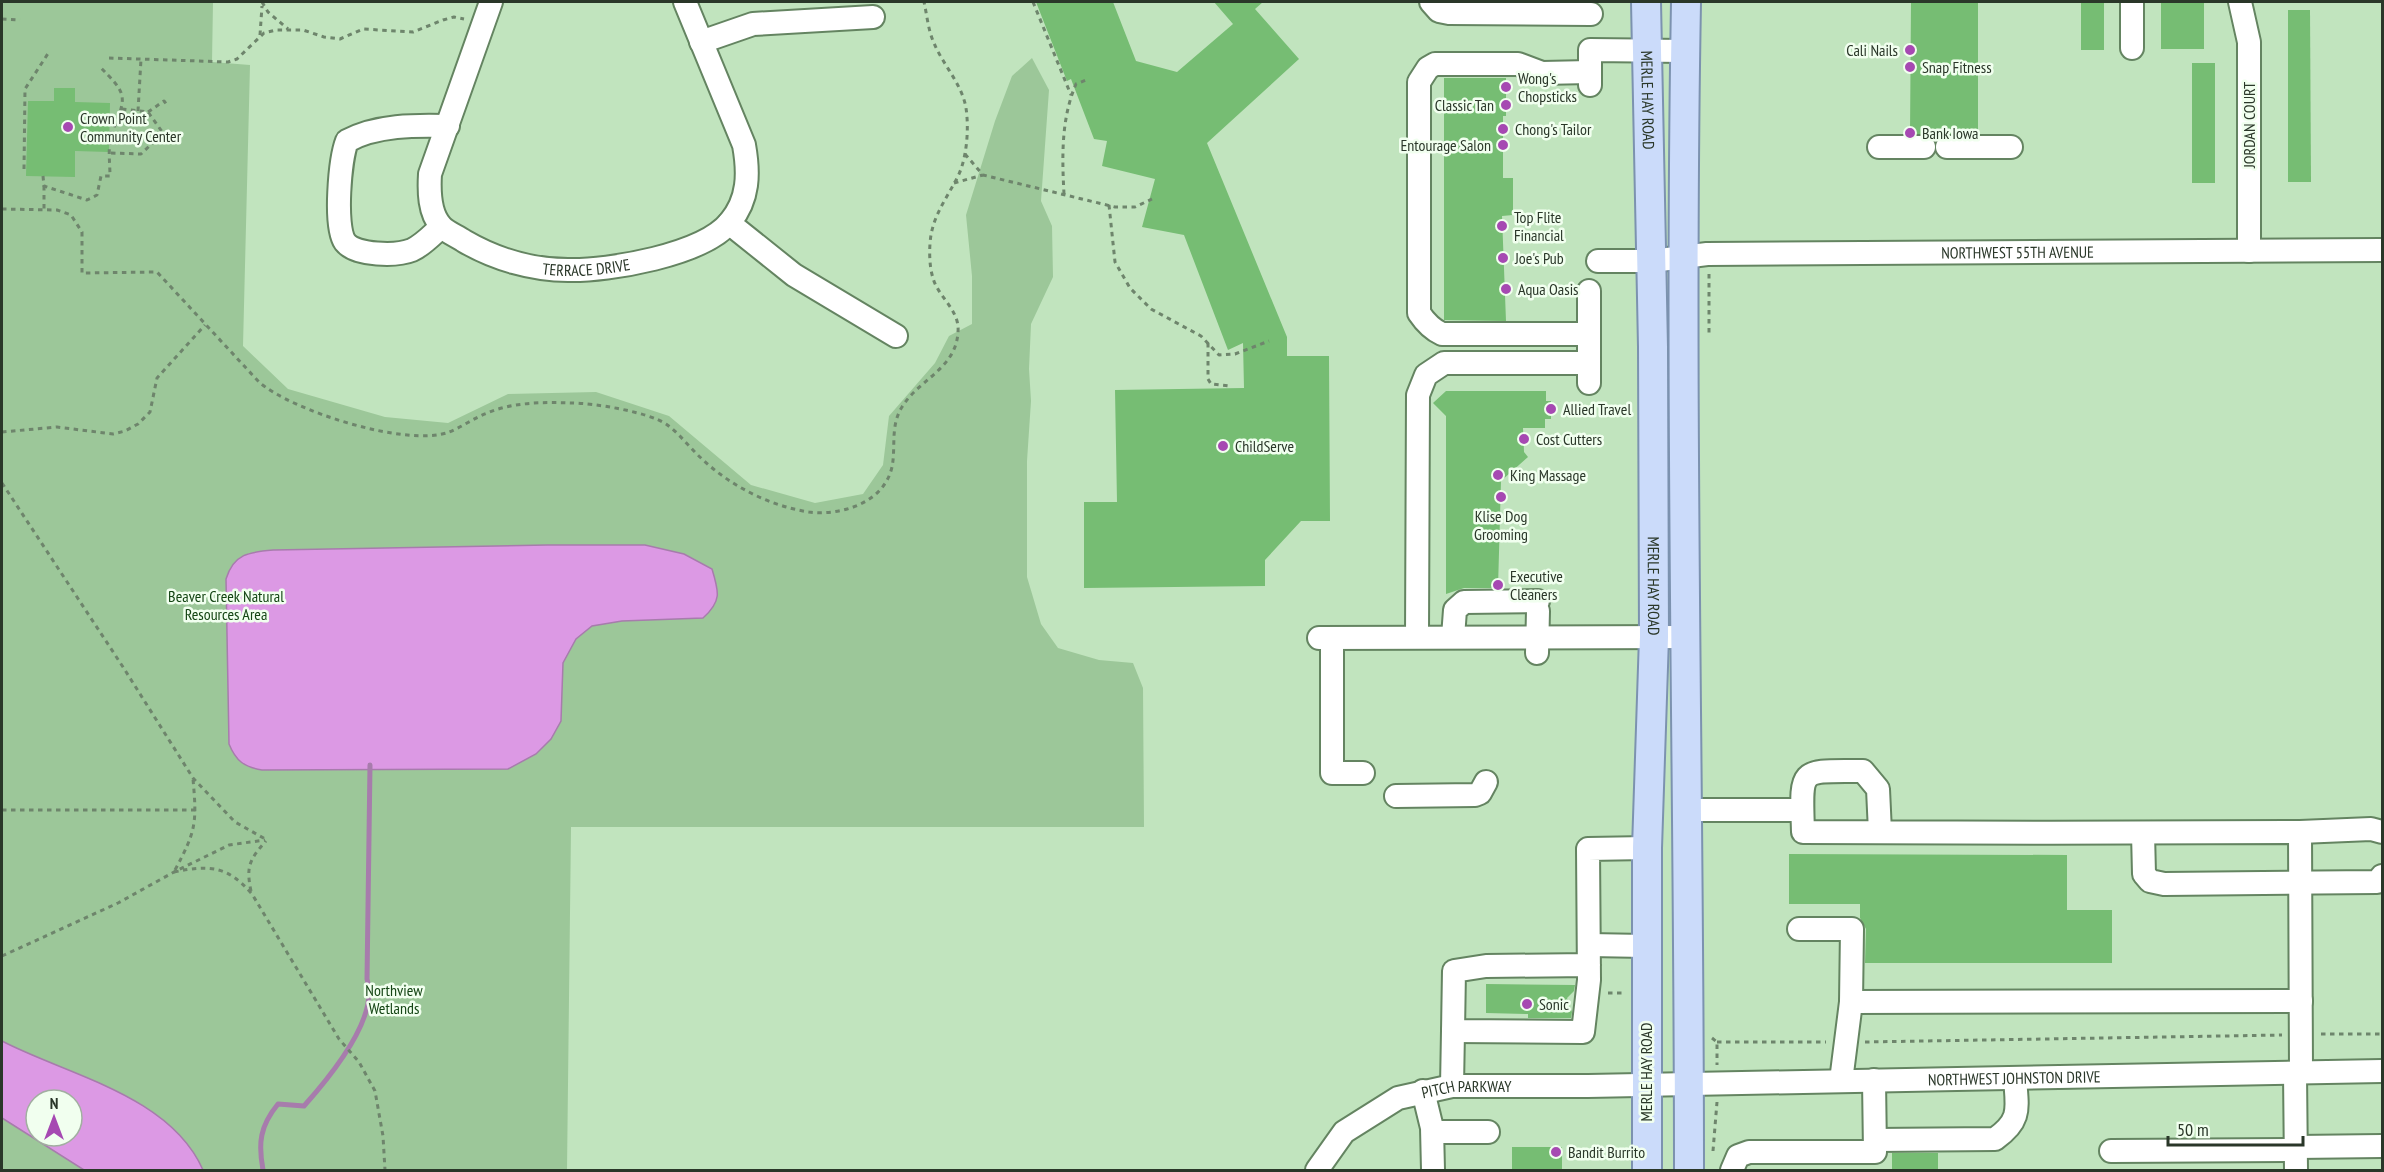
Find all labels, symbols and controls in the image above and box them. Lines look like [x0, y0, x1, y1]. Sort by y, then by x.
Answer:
place label: Cali Nails [1846, 40, 1898, 60]
marker: Cali Nails [1903, 43, 1917, 57]
street label: MERLE HAY ROAD [1637, 50, 1659, 150]
place label: Snap Fitness [1922, 57, 1992, 77]
marker: Snap Fitness [1903, 60, 1917, 74]
place label: Wong's Chopsticks [1518, 68, 1577, 106]
marker: Wong's Chopsticks [1499, 80, 1513, 94]
street label: JORDAN COURT [2239, 82, 2259, 169]
place label: Classic Tan [1435, 95, 1494, 115]
marker: Classic Tan [1499, 98, 1513, 112]
place label: Crown Point Community Center [80, 108, 182, 146]
place label: Chong's Tailor [1515, 119, 1592, 139]
marker: Crown Point Community Center [61, 120, 75, 134]
marker: Chong's Tailor [1496, 122, 1510, 136]
place label: Bank Iowa [1922, 123, 1979, 143]
marker: Bank Iowa [1903, 126, 1917, 140]
place label: Entourage Salon [1400, 135, 1491, 155]
marker: Entourage Salon [1496, 138, 1510, 152]
place label: Top Flite Financial [1514, 207, 1564, 245]
marker: Top Flite Financial [1495, 219, 1509, 233]
street label: NORTHWEST 55TH AVENUE [1941, 242, 2094, 263]
place label: Joe's Pub [1514, 248, 1564, 268]
marker: Joe's Pub [1496, 251, 1510, 265]
street label: TERRACE DRIVE [541, 254, 632, 280]
place label: Aqua Oasis [1518, 279, 1579, 299]
marker: Aqua Oasis [1499, 282, 1513, 296]
place label: Allied Travel [1563, 399, 1631, 419]
marker: Allied Travel [1544, 402, 1558, 416]
place label: Cost Cutters [1536, 429, 1602, 449]
marker: Cost Cutters [1517, 432, 1531, 446]
place label: ChildServe [1235, 436, 1294, 456]
marker: ChildServe [1216, 439, 1230, 453]
place label: King Massage [1510, 465, 1586, 485]
marker: King Massage [1491, 468, 1505, 482]
marker: Klise Dog Grooming [1494, 490, 1508, 504]
place label: Klise Dog Grooming [1474, 506, 1528, 544]
street label: MERLE HAY ROAD [1644, 536, 1664, 635]
place label: Executive Cleaners [1510, 566, 1563, 604]
marker: Executive Cleaners [1491, 578, 1505, 592]
park label: Beaver Creek Natural Resources Area [168, 586, 284, 624]
park label: Northview Wetlands [365, 980, 423, 1018]
place label: Sonic [1539, 994, 1569, 1014]
marker: Sonic [1520, 997, 1534, 1011]
street label: MERLE HAY ROAD [1636, 1023, 1656, 1121]
street label: NORTHWEST JOHNSTON DRIVE [1928, 1066, 2101, 1090]
street label: PITCH PARKWAY [1420, 1076, 1512, 1102]
north arrow [24, 1088, 84, 1148]
text: N [50, 1093, 58, 1113]
scale bar [2168, 1109, 2303, 1147]
text: 50 m [2177, 1118, 2209, 1141]
place label: Bandit Burrito [1568, 1142, 1645, 1162]
marker: Bandit Burrito [1549, 1145, 1563, 1159]

